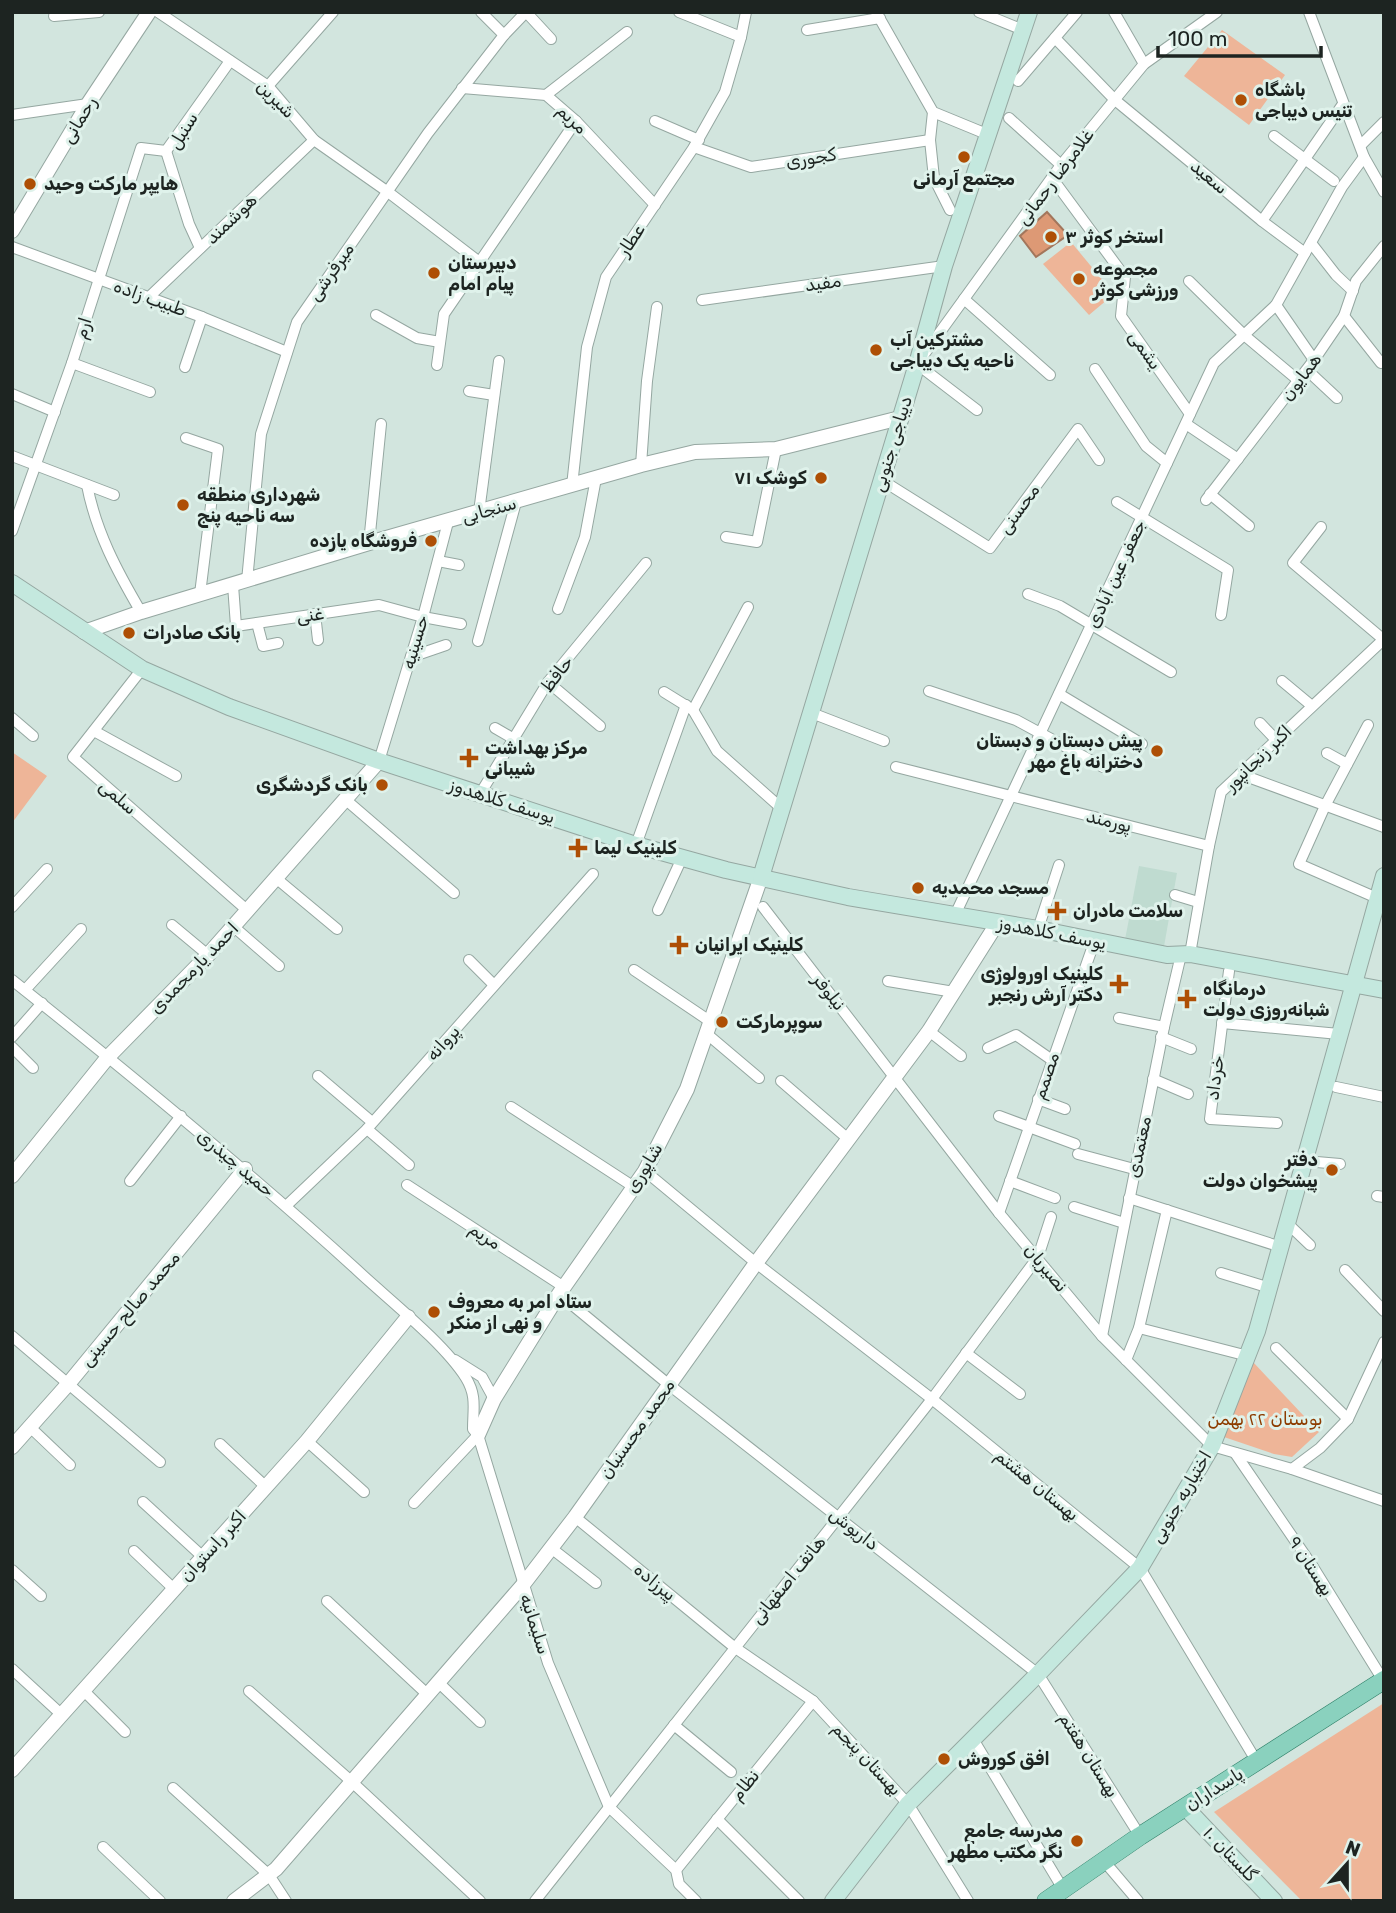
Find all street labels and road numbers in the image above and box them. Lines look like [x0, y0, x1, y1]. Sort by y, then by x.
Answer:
street label: شیرین [252, 75, 300, 123]
street label: رحمانی [56, 92, 102, 148]
street label: مریم [551, 99, 592, 139]
street label: سنبل [163, 108, 203, 154]
street label: غلامرضا رحمانی [1012, 124, 1098, 229]
street label: کجوری [784, 143, 838, 173]
street label: سعید [1186, 155, 1232, 199]
street label: هوشمند [201, 189, 261, 249]
street label: عطار [612, 219, 650, 261]
street label: میرفرشی [303, 239, 359, 305]
street label: مفید [803, 270, 843, 296]
street label: طبیب زاده [111, 275, 189, 321]
street label: ارم [69, 314, 97, 342]
street label: یشمی [1124, 326, 1166, 374]
street label: همایون [1276, 349, 1326, 405]
street label: دیباجی جنوبی [867, 393, 917, 495]
street label: محسنی [993, 480, 1045, 538]
street label: سنجابی [459, 492, 519, 528]
street label: جعفر عین آبادی [1081, 516, 1151, 632]
street label: غنی [295, 602, 325, 628]
street label: حسینیه [397, 612, 433, 672]
street label: حافظ [536, 651, 578, 697]
street label: اکبر زنجانپور [1219, 720, 1297, 797]
street label: یوسف کلاهدوز [445, 773, 558, 829]
street label: سلمی [95, 775, 141, 819]
street label: پورمند [1084, 805, 1134, 838]
street label: یوسف کلاهدوز [995, 912, 1108, 954]
street label: احمد یارمحمدی [145, 918, 243, 1018]
street label: نیلوفر [807, 968, 850, 1015]
street label: پروانه [421, 1021, 465, 1066]
street label: مصمم [1028, 1050, 1065, 1103]
street label: خرداد [1201, 1054, 1229, 1102]
street label: معتمدی [1122, 1114, 1156, 1180]
street label: حمید چیذری [193, 1124, 279, 1202]
street label: شاپوری [621, 1139, 668, 1198]
street label: مریم [464, 1218, 505, 1255]
street label: نصیریان [1020, 1239, 1072, 1297]
street label: محمد صالح حسینی [75, 1247, 186, 1372]
street label: محمد محسنیان [594, 1375, 680, 1483]
street label: بهستان هشتم [990, 1444, 1084, 1526]
street label: اختیاریه جنوبی [1146, 1447, 1216, 1547]
street label: داریوش [825, 1503, 883, 1555]
street label: اکبر راستوان [175, 1506, 251, 1586]
street label: هاتف اصفهانی [746, 1531, 830, 1629]
street label: بهستان ٩ [1283, 1532, 1339, 1600]
street label: پیرزاده [629, 1558, 681, 1606]
street label: سلیمانیه [515, 1591, 555, 1657]
street label: بهستان هفتم [1053, 1708, 1124, 1802]
street label: بهستان پنجم [827, 1718, 907, 1801]
street label: پاسداران [1181, 1763, 1248, 1816]
street label: نظام [726, 1765, 764, 1805]
street label: گلستان ۱۰ [1198, 1822, 1262, 1886]

